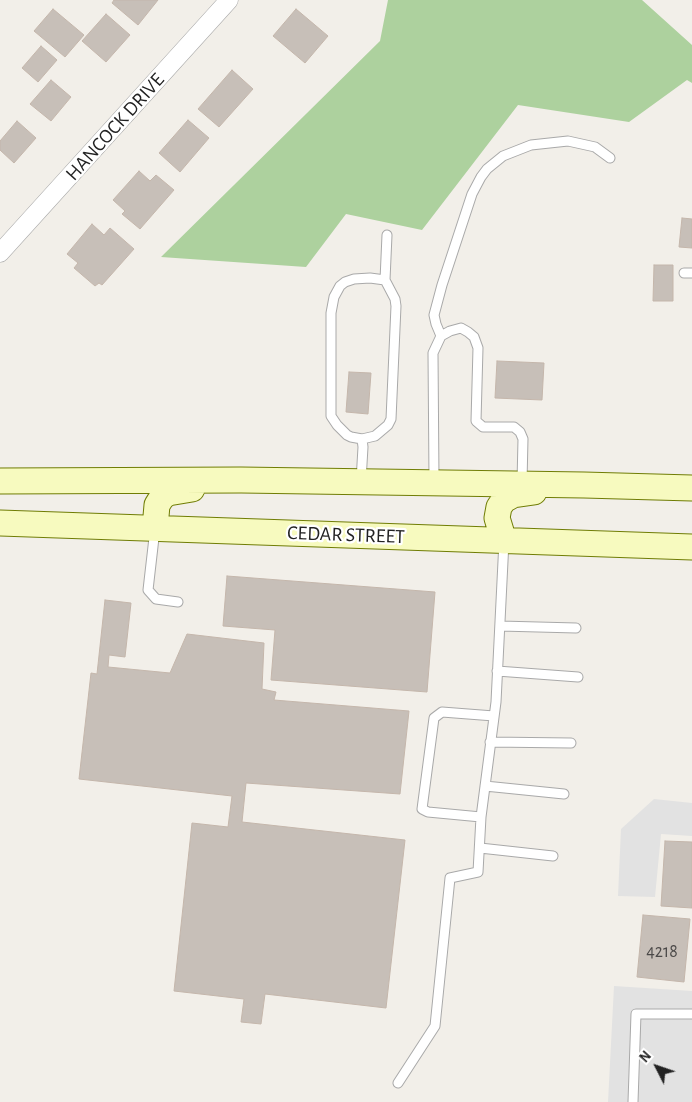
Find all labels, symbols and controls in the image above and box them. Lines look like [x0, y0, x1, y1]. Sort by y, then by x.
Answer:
street label: HANCOCK DRIVE [61, 68, 169, 186]
street label: CEDAR STREET [287, 521, 405, 549]
house number: 4218 [646, 941, 678, 963]
north arrow [632, 1042, 682, 1092]
text: N [637, 1049, 654, 1065]

